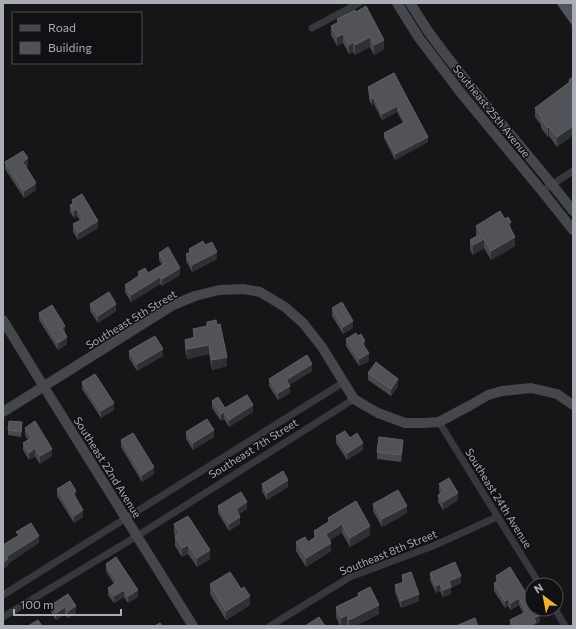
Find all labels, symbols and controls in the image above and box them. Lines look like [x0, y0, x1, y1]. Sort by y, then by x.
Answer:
legend [12, 12, 142, 64]
text: Road [48, 20, 76, 34]
text: Building [48, 40, 92, 54]
street label: Southeast 25th Avenue [451, 62, 533, 160]
street label: Southeast 5th Street [83, 287, 179, 351]
street label: Southeast 22nd Avenue [72, 414, 145, 520]
street label: Southeast 7th Street [206, 415, 301, 481]
street label: Southeast 24th Avenue [463, 446, 535, 550]
street label: Southeast 8th Street [337, 526, 439, 577]
north arrow [524, 577, 564, 617]
text: N [531, 580, 545, 596]
scale bar [14, 591, 121, 617]
text: 100 m [20, 597, 54, 611]

